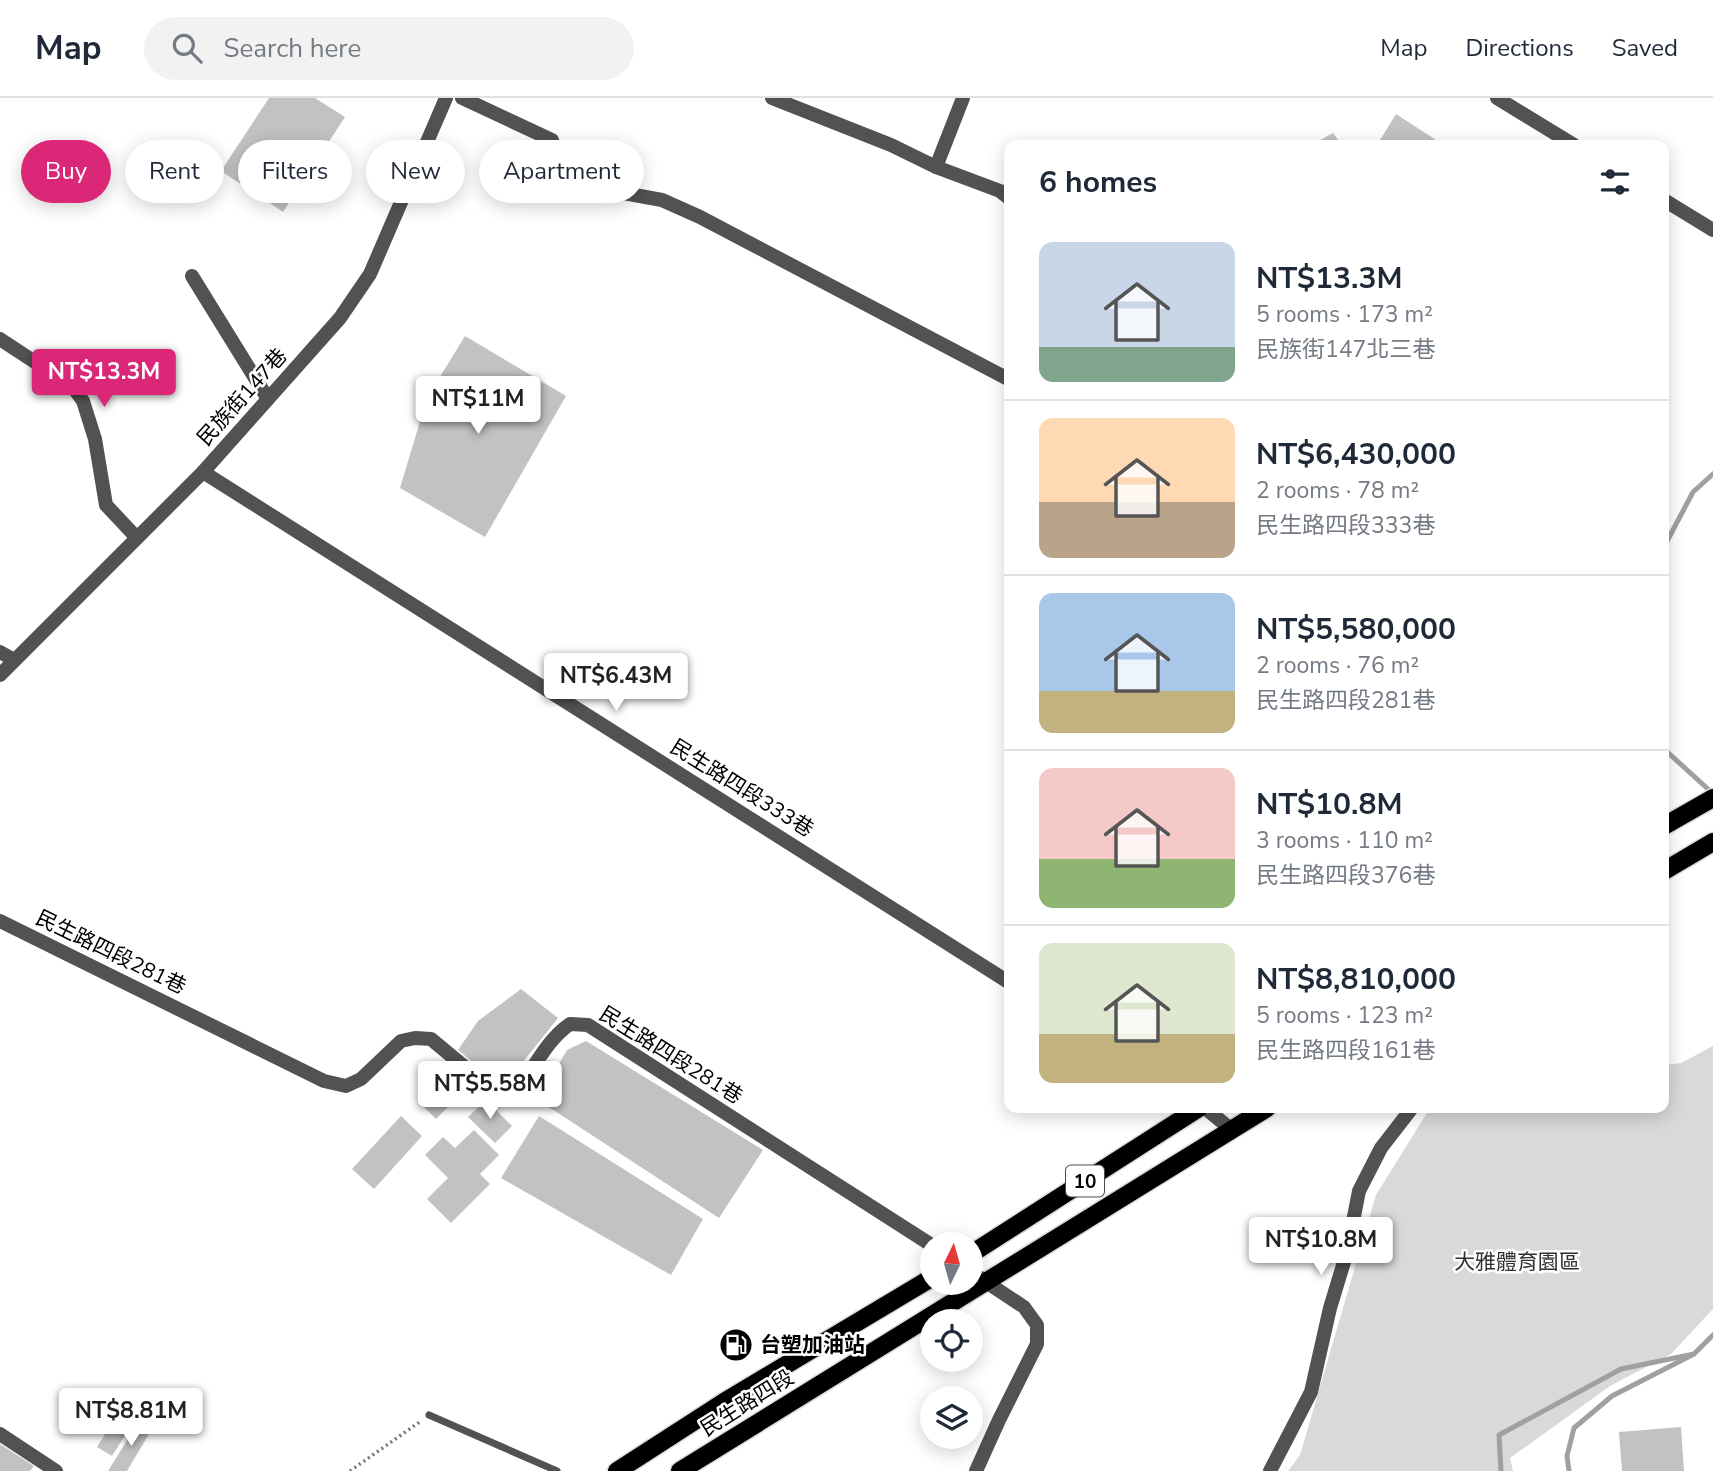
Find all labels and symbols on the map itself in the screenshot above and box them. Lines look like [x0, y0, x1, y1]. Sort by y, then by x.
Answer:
street label: 民族街147巷 [191, 342, 293, 452]
pin: NT$13.3M [32, 350, 176, 409]
pin: NT$11M [421, 376, 535, 436]
pin: NT$6.43M [544, 654, 688, 713]
street label: 民生路四段333巷 [665, 733, 819, 843]
street label: 民生路四段281巷 [31, 904, 191, 1000]
street label: 民生路四段281巷 [594, 1000, 748, 1110]
pin: NT$5.58M [418, 1062, 562, 1121]
road number: 10 [1066, 1166, 1104, 1196]
pin: NT$10.8M [1249, 1218, 1393, 1277]
north arrow [920, 1232, 984, 1295]
park label: 大雅體育園區 [1454, 1248, 1580, 1276]
fuel station icon: 台塑加油站 [717, 1326, 755, 1364]
place label: 台塑加油站 [760, 1331, 865, 1359]
street label: 民生路四段 [695, 1363, 799, 1443]
pin: NT$8.81M [59, 1388, 203, 1448]

